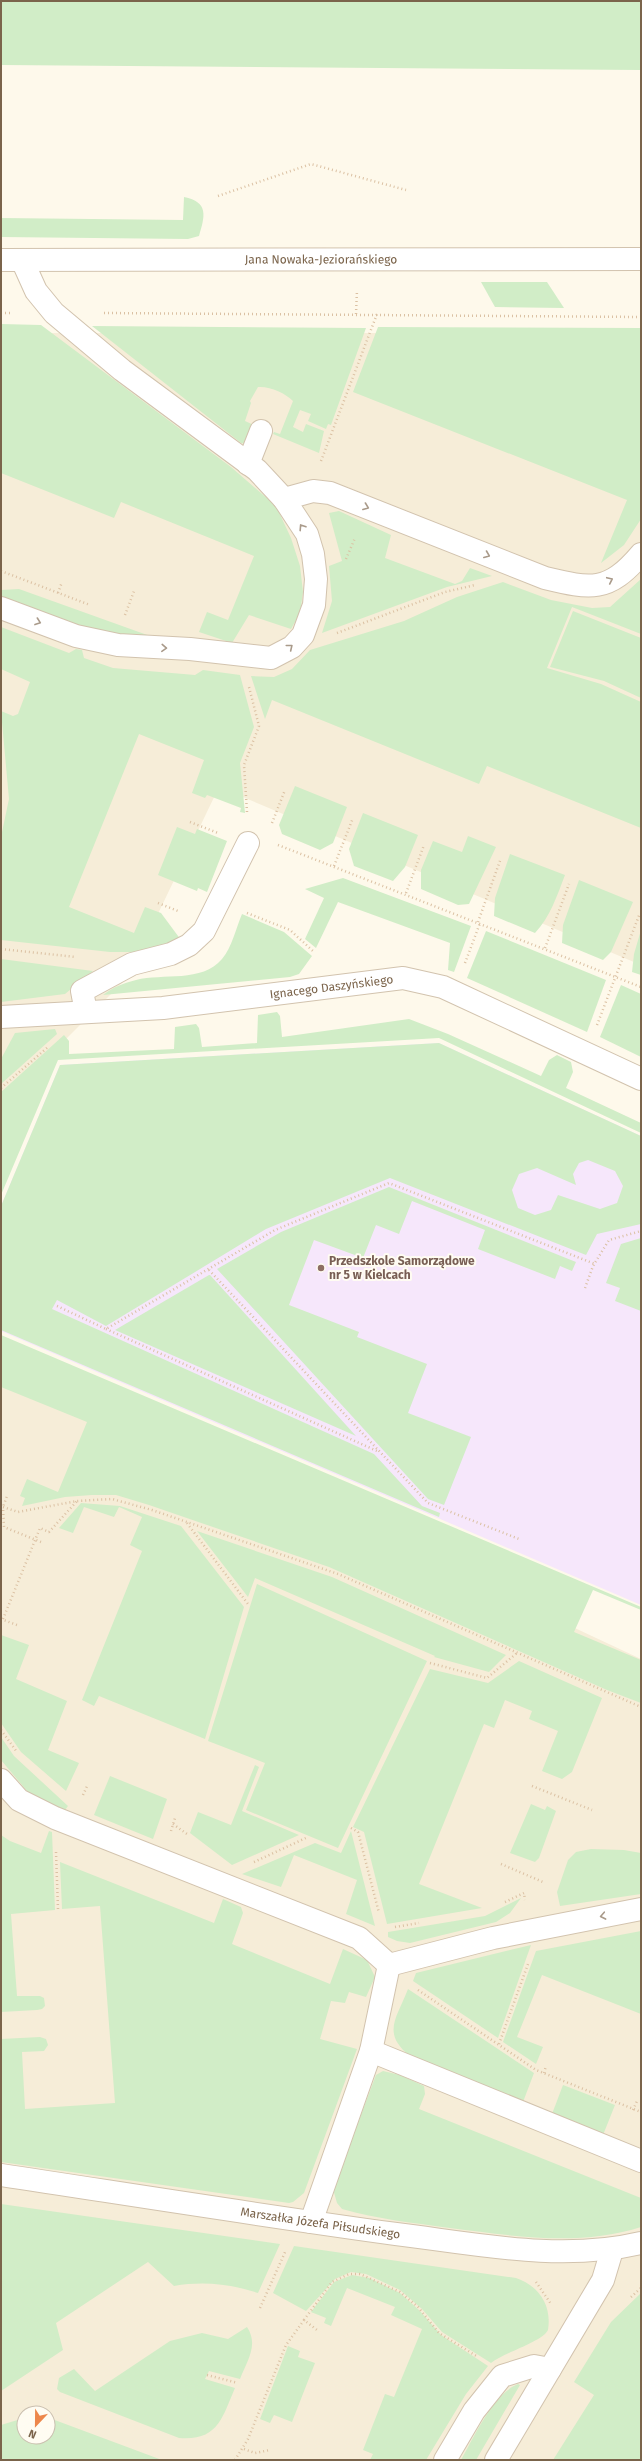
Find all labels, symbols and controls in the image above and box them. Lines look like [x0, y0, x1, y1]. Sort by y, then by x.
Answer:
street label: Jana Nowaka-Jeziorańskiego [245, 252, 397, 267]
one-way arrow [363, 503, 370, 511]
one-way arrow [300, 524, 307, 531]
one-way arrow [484, 551, 491, 559]
one-way arrow [606, 577, 614, 585]
one-way arrow [34, 617, 41, 625]
one-way arrow [161, 643, 167, 652]
one-way arrow [286, 645, 293, 652]
street label: Ignacego Daszyńskiego [269, 972, 394, 1002]
place label: Przedszkole Samorządowe nr 5 w Kielcach [329, 1254, 475, 1282]
marker: Przedszkole Samorządowe nr 5 w Kielcach [316, 1263, 326, 1273]
one-way arrow [600, 1912, 606, 1920]
street label: Marszałka Józefa Piłsudskiego [239, 2205, 401, 2241]
north arrow [16, 2405, 56, 2445]
text: N [27, 2426, 38, 2441]

